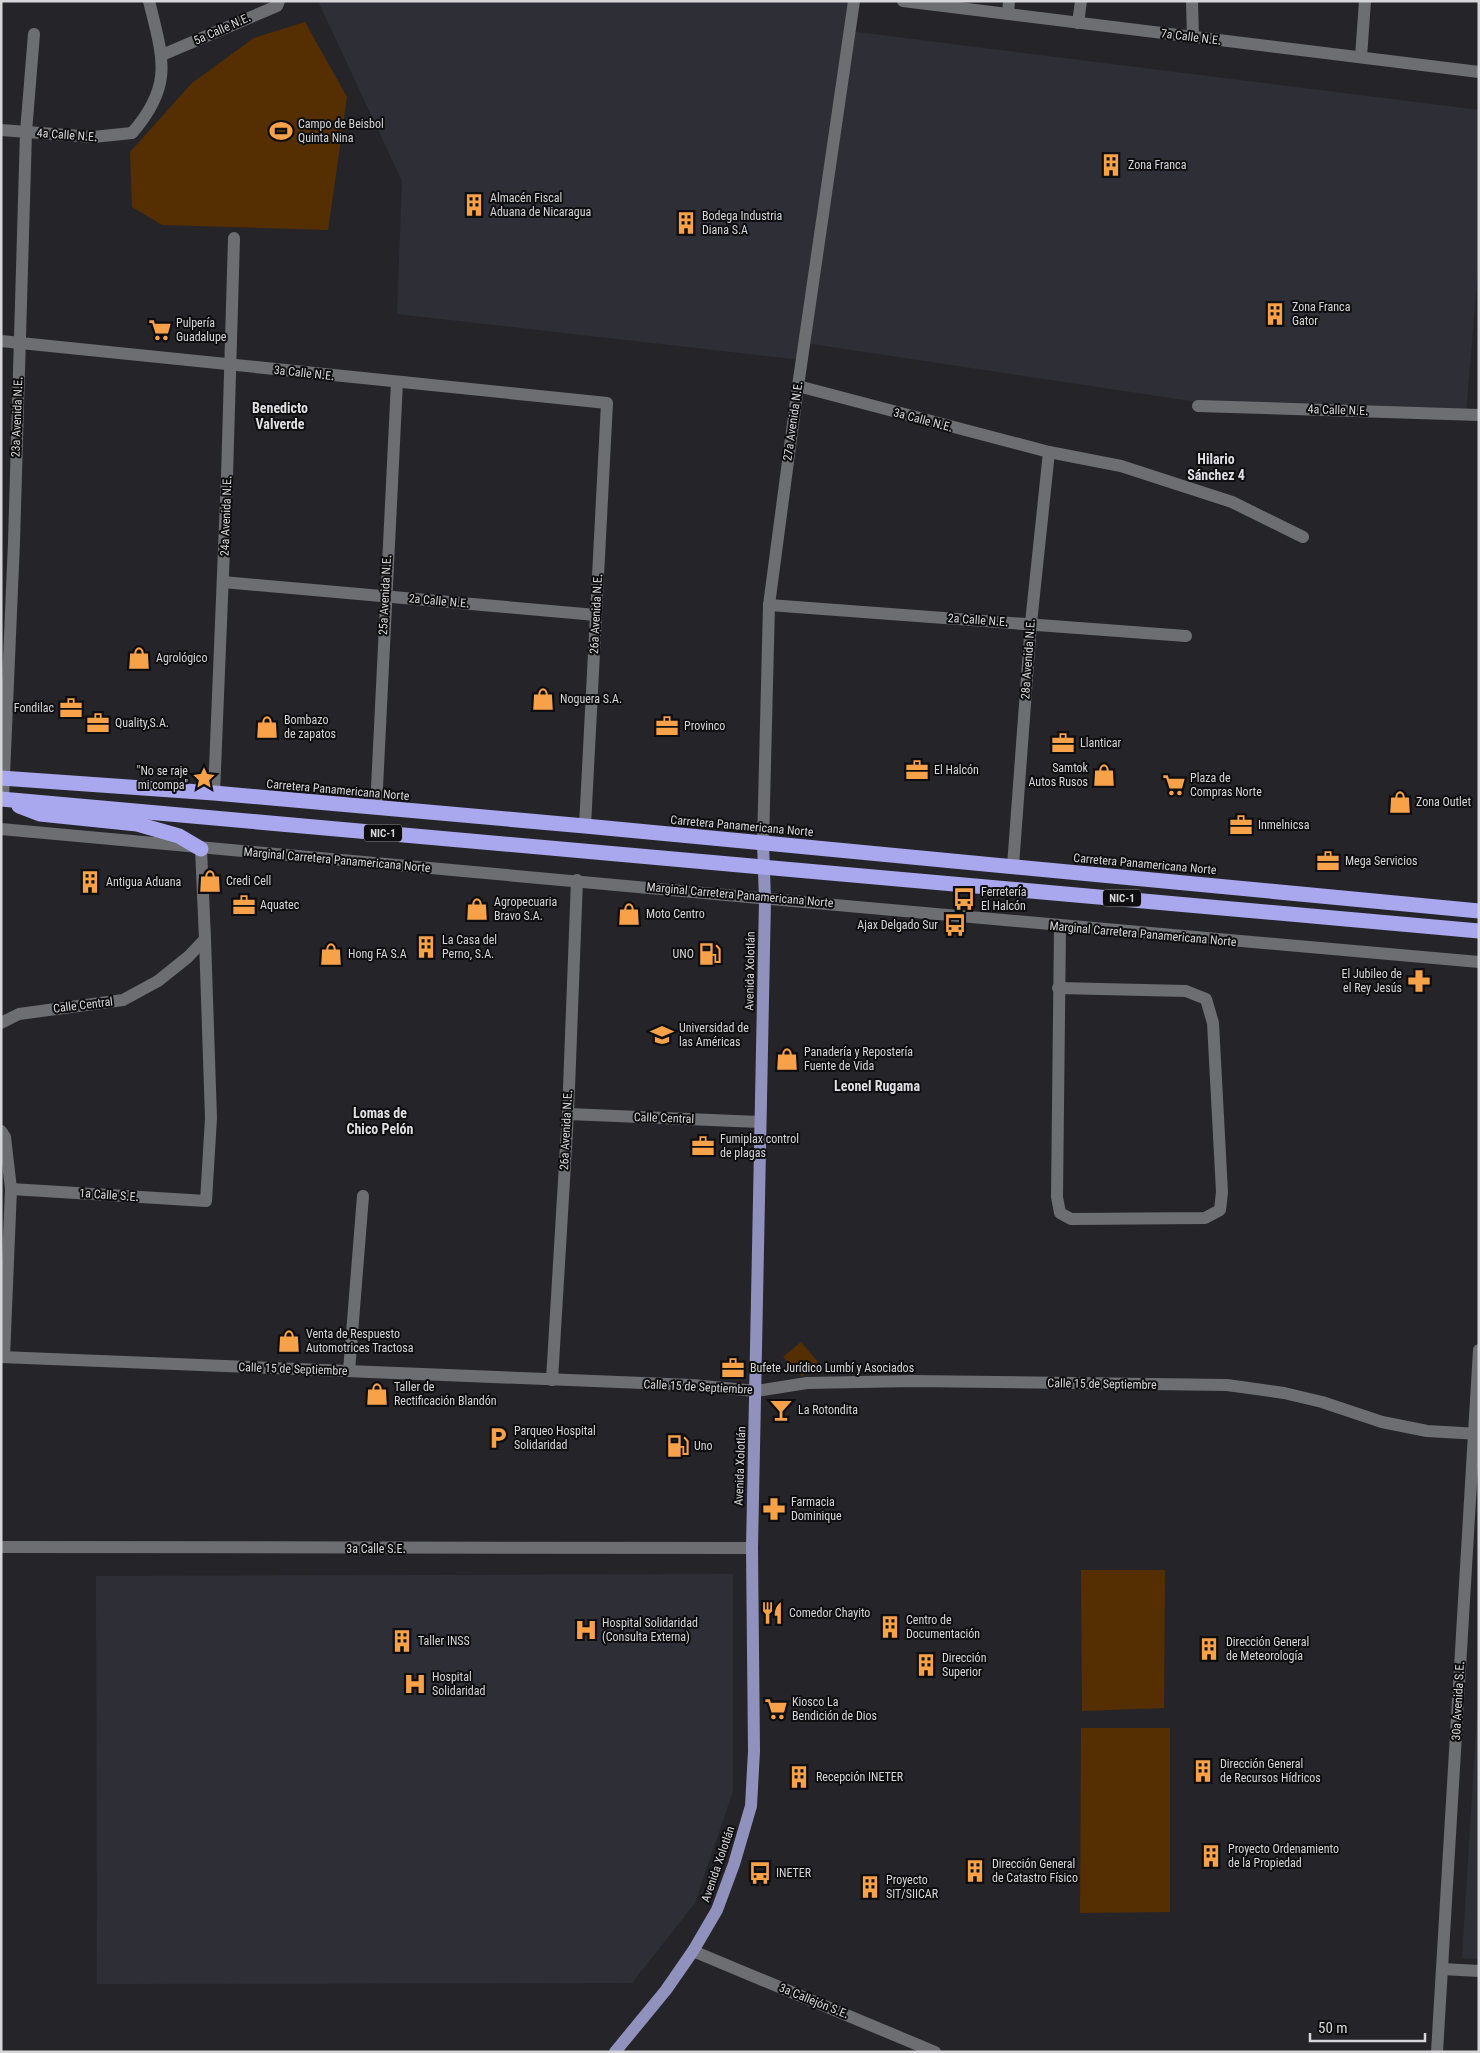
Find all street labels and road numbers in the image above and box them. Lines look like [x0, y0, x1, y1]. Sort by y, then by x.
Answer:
street label: 5a Calle N.E. [191, 10, 253, 48]
street label: 7a Calle N.E. [1160, 26, 1222, 48]
street label: 4a Calle N.E. [36, 126, 98, 144]
street label: 3a Calle N.E. [273, 363, 335, 383]
street label: 23a Avenida N.E. [9, 377, 25, 457]
street label: 27a Avenida N.E. [780, 380, 806, 462]
street label: 4a Calle N.E. [1307, 402, 1369, 418]
street label: 3a Calle N.E. [892, 405, 954, 435]
street label: 24a Avenida N.E. [218, 476, 234, 556]
street label: 25a Avenida N.E. [376, 554, 394, 636]
street label: 26a Avenida N.E. [587, 573, 605, 655]
street label: 2a Calle N.E. [408, 591, 470, 611]
street label: 2a Calle N.E. [947, 611, 1009, 629]
street label: 28a Avenida N.E. [1018, 618, 1038, 700]
street label: Carretera Panamericana Norte [266, 777, 411, 803]
street label: Carretera Panamericana Norte [670, 813, 815, 839]
road number: NIC-1 [364, 824, 402, 841]
street label: Marginal Carretera Panamericana Norte [243, 845, 431, 875]
street label: Carretera Panamericana Norte [1073, 851, 1218, 877]
street label: Marginal Carretera Panamericana Norte [646, 880, 834, 910]
road number: NIC-1 [1103, 890, 1141, 906]
street label: Marginal Carretera Panamericana Norte [1049, 919, 1237, 949]
street label: Avenida Xolotlán [742, 931, 758, 1011]
street label: Calle Central [52, 994, 114, 1016]
street label: 26a Avenida N.E. [557, 1089, 575, 1171]
street label: Calle Central [634, 1110, 694, 1126]
street label: 1a Calle S.E. [79, 1186, 139, 1204]
street label: Calle 15 de Septiembre [238, 1360, 348, 1378]
street label: Calle 15 de Septiembre [1047, 1376, 1157, 1392]
street label: Calle 15 de Septiembre [643, 1377, 753, 1397]
street label: Avenida Xolotlán [732, 1426, 748, 1506]
street label: 3a Calle S.E. [346, 1542, 406, 1556]
street label: 30a Avenida S.E. [1449, 1661, 1467, 1741]
street label: Avenida Xolotlán [698, 1824, 738, 1904]
street label: 3a Callejón S.E. [777, 1981, 851, 2021]

